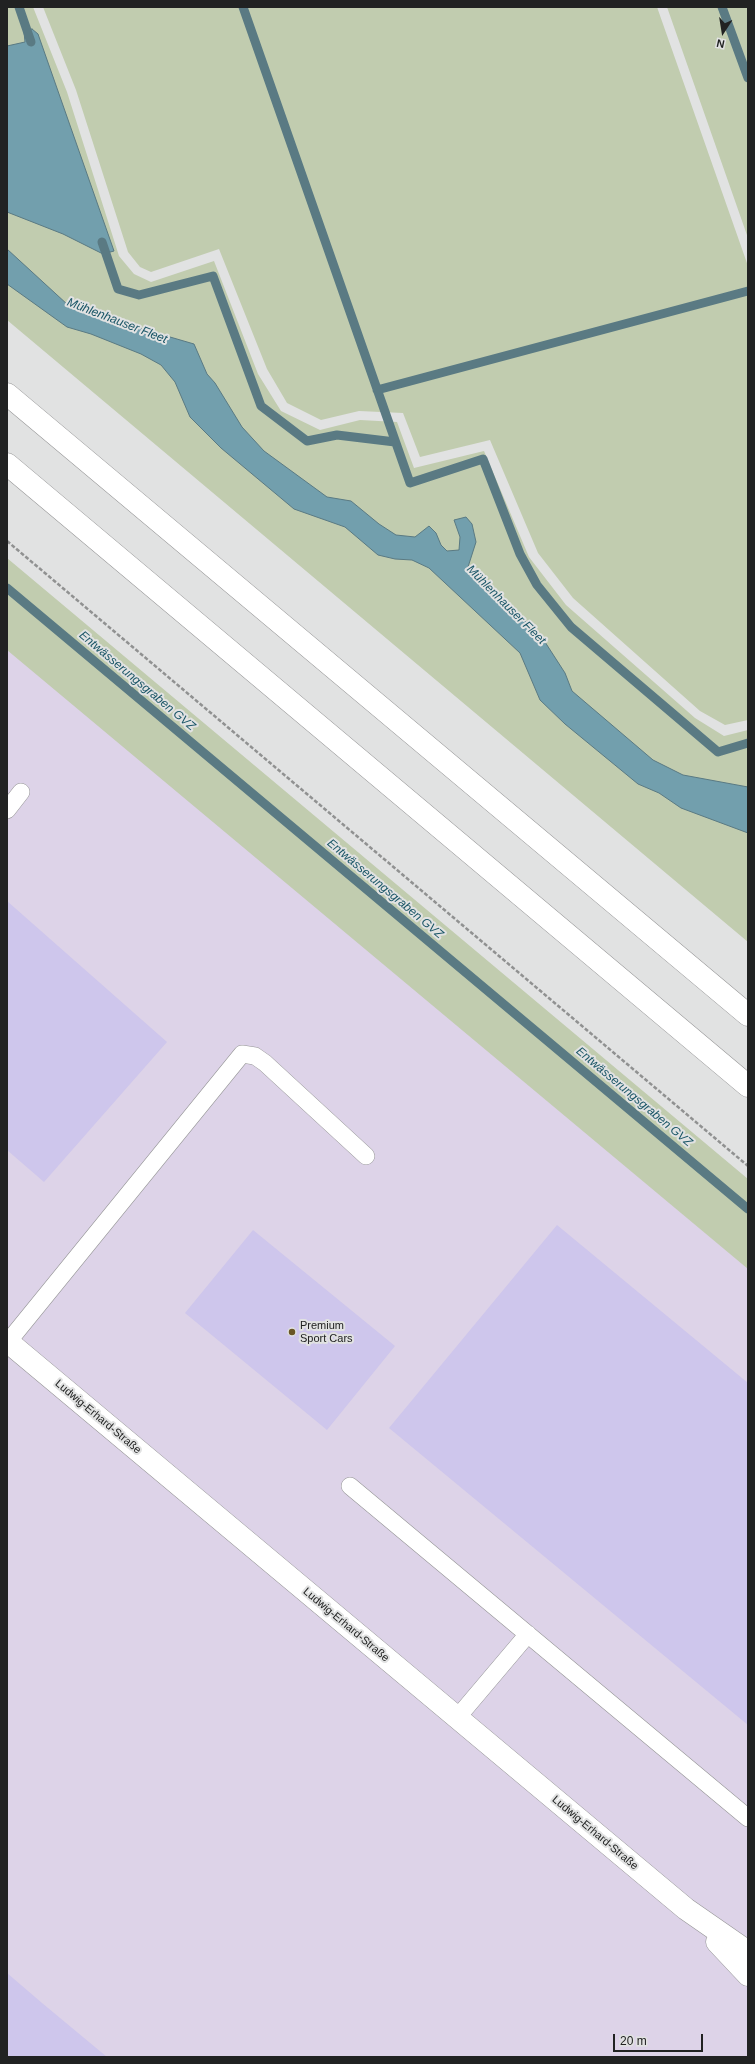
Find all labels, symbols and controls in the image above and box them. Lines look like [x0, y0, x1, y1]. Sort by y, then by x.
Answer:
north arrow [703, 12, 743, 52]
text: N [715, 37, 726, 50]
water label: Mühlenhauser Fleet [65, 295, 169, 347]
water label: Mühlenhauser Fleet [463, 562, 549, 648]
water label: Entwässerungsgraben GVZ [76, 628, 198, 734]
water label: Entwässerungsgraben GVZ [324, 836, 446, 942]
water label: Entwässerungsgraben GVZ [573, 1044, 695, 1150]
place label: Premium Sport Cars [300, 1319, 353, 1345]
marker: Premium Sport Cars [287, 1327, 297, 1337]
street label: Ludwig-Erhard-Straße [52, 1377, 144, 1457]
street label: Ludwig-Erhard-Straße [300, 1585, 392, 1665]
street label: Ludwig-Erhard-Straße [549, 1793, 641, 1873]
scale bar [615, 2026, 705, 2052]
text: 20 m [620, 2034, 647, 2048]

